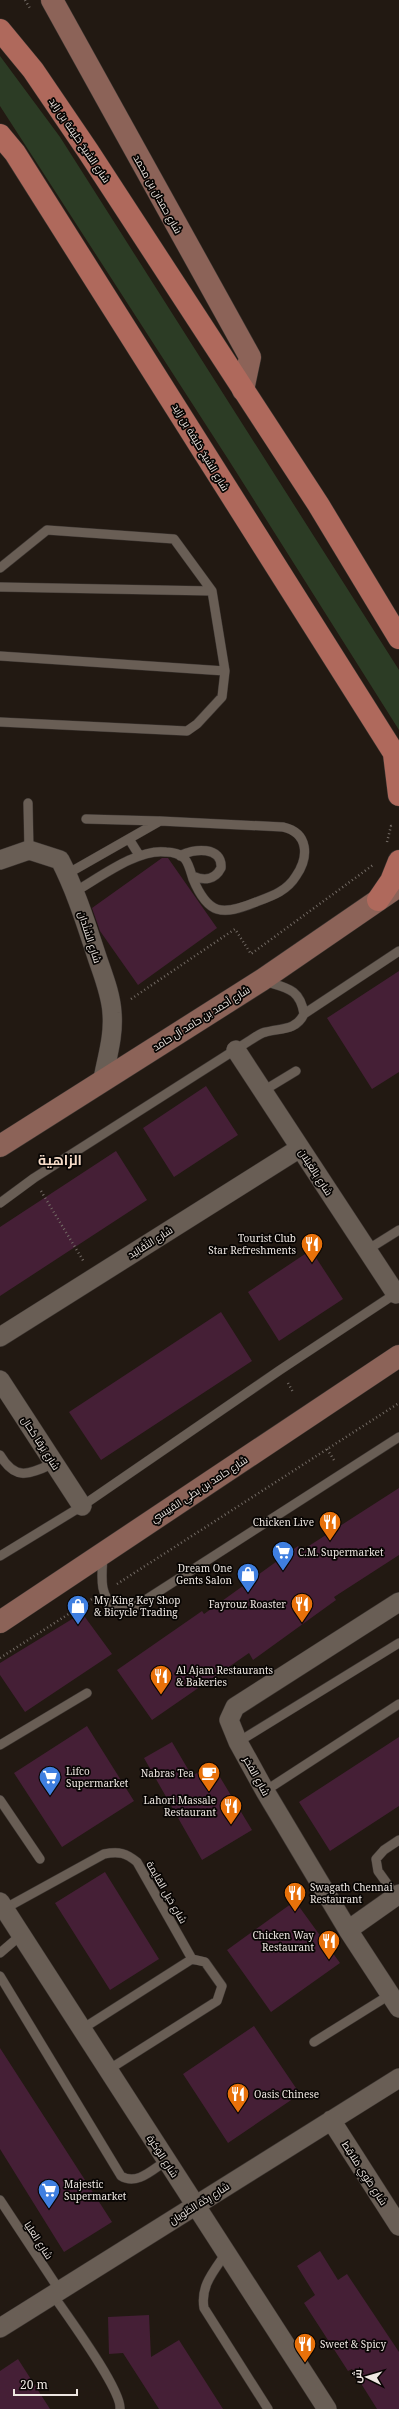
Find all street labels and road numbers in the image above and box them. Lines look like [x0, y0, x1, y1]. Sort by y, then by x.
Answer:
street label: شارع الشيخ خليفة بن زايد [46, 95, 114, 185]
street label: شارع حمدان بن محمد [130, 152, 186, 236]
street label: شارع الشيخ خليفة بن زايد [169, 401, 233, 493]
street label: شارع السِّنْدان [75, 909, 105, 965]
street label: شارع أحمد بن حامد آل حامد [150, 982, 252, 1054]
street label: شارع بِالغَيلان [296, 1146, 336, 1198]
street label: شارع التَّقَالِيد [125, 1223, 175, 1261]
street label: شارع بَرقا كحال [18, 1414, 64, 1472]
street label: شارع حامد بن بطي القبيسي [148, 1452, 251, 1526]
street label: شارع الفخر [240, 1753, 274, 1798]
street label: شارع حَبل القايمة [143, 1858, 191, 1926]
street label: شارع الوَكرة [144, 2132, 182, 2180]
street label: شارع طَوِي مَلاقِط [338, 2138, 391, 2208]
street label: شارع رِدَّة الطِّويان [166, 2179, 232, 2228]
street label: شارع العليا [21, 2218, 57, 2262]

